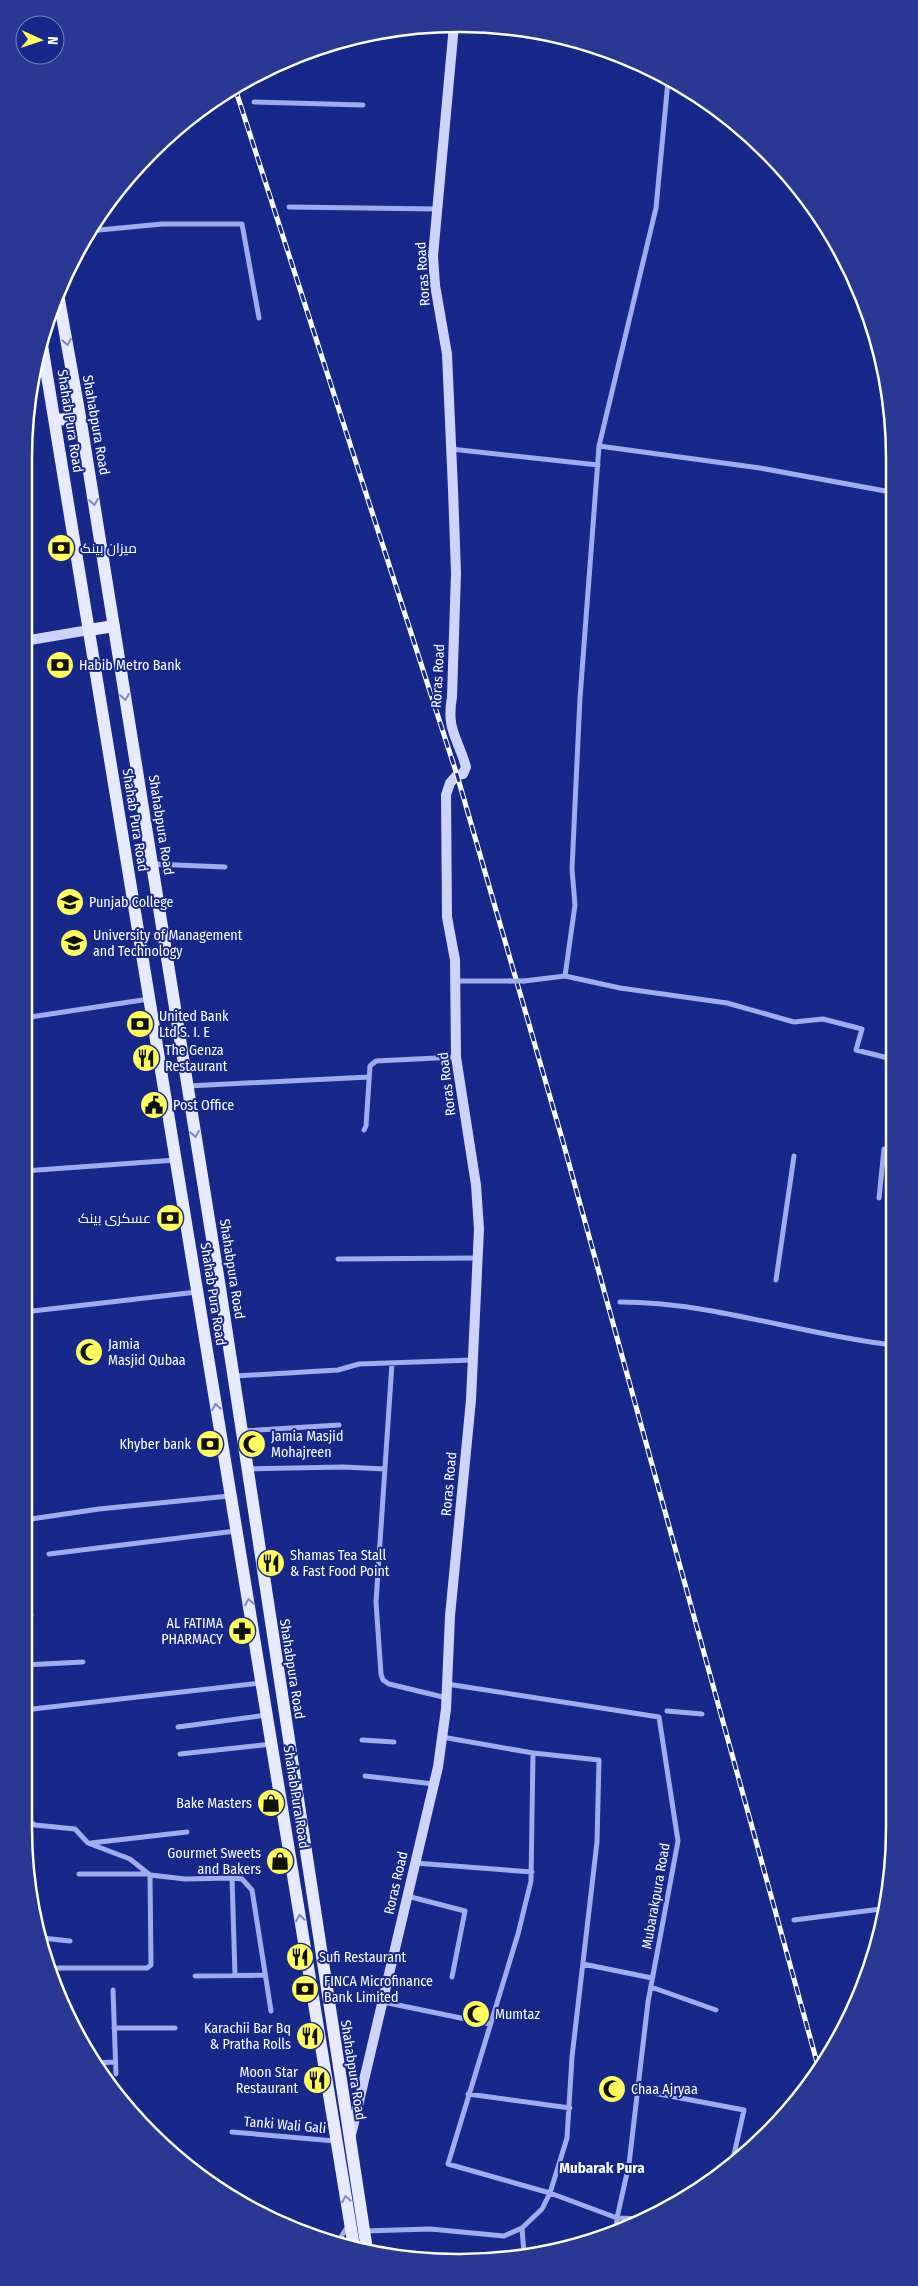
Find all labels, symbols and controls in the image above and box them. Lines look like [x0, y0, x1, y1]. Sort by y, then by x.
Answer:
north arrow [15, 15, 65, 65]
text: N [44, 36, 61, 45]
street label: Roras Road [412, 241, 434, 307]
one-way arrow [61, 337, 71, 346]
street label: Shahab Pura Road [53, 368, 87, 474]
street label: Shahabpura Road [79, 374, 113, 476]
one-way arrow [88, 497, 98, 506]
bank icon: میزان بینک [46, 533, 76, 563]
place label: میزان بینک [80, 540, 137, 557]
street label: Roras Road [428, 643, 448, 709]
bank icon: Habib Metro Bank [45, 650, 75, 680]
place label: Habib Metro Bank [79, 657, 182, 674]
one-way arrow [120, 692, 130, 701]
street label: Shahab Pura Road [118, 767, 152, 873]
street label: Shahabpura Road [145, 774, 177, 876]
school or university icon: Punjab College [55, 887, 85, 917]
place label: Punjab College [89, 894, 174, 911]
place label: University of Management and Technology [93, 927, 243, 960]
school or university icon: University of Management and Technology [59, 928, 89, 958]
place label: United Bank Ltd S. I. E [159, 1008, 229, 1041]
bank icon: United Bank Ltd S. I. E [125, 1009, 155, 1039]
place label: The Genza Restaurant [165, 1042, 228, 1075]
restaurant icon: The Genza Restaurant [131, 1043, 161, 1073]
street label: Roras Road [435, 1051, 459, 1117]
public building icon: Post Office [139, 1090, 169, 1120]
place label: Post Office [173, 1097, 234, 1114]
one-way arrow [189, 1129, 199, 1138]
bank icon: عسکری بینک [155, 1203, 185, 1233]
place label: عسکری بینک [78, 1210, 151, 1227]
street label: Shahabpura Road [216, 1218, 248, 1320]
street label: Shahab Pura Road [196, 1241, 230, 1347]
place label: Jamia Masjid Qubaa [108, 1336, 186, 1369]
mosque icon: Jamia Masjid Qubaa [74, 1337, 104, 1367]
one-way arrow [212, 1403, 222, 1412]
place label: Jamia Masjid Mohajreen [271, 1428, 343, 1461]
bank icon: Khyber bank [195, 1429, 225, 1459]
mosque icon: Jamia Masjid Mohajreen [237, 1429, 267, 1459]
place label: Khyber bank [119, 1436, 191, 1453]
street label: Roras Road [438, 1451, 460, 1517]
place label: Shamas Tea Stall & Fast Food Point [290, 1547, 390, 1580]
restaurant icon: Shamas Tea Stall & Fast Food Point [256, 1548, 286, 1578]
one-way arrow [244, 1598, 254, 1607]
place label: AL FATIMA PHARMACY [161, 1615, 224, 1648]
pharmacy icon: AL FATIMA PHARMACY [227, 1616, 257, 1646]
street label: Shahabpura Road [276, 1618, 308, 1720]
street label: Shahab Pura Road [279, 1744, 313, 1850]
shop icon: Bake Masters [256, 1788, 286, 1818]
place label: Bake Masters [176, 1795, 252, 1812]
street label: Mubarakpura Road [638, 1841, 674, 1951]
place label: Gourmet Sweets and Bakers [167, 1845, 261, 1878]
shop icon: Gourmet Sweets and Bakers [265, 1846, 295, 1876]
street label: Roras Road [380, 1850, 412, 1916]
one-way arrow [295, 1914, 305, 1923]
restaurant icon: Sufi Restaurant [285, 1942, 315, 1972]
place label: Sufi Restaurant [319, 1949, 407, 1966]
place label: FINCA Microfinance Bank Limited [324, 1973, 433, 2006]
bank icon: FINCA Microfinance Bank Limited [290, 1974, 320, 2004]
mosque icon: Mumtaz [461, 1999, 491, 2029]
place label: Mumtaz [495, 2006, 540, 2023]
street label: Shahabpura Road [337, 2019, 369, 2121]
place label: Karachii Bar Bq & Pratha Rolls [204, 2020, 291, 2053]
restaurant icon: Karachii Bar Bq & Pratha Rolls [295, 2021, 325, 2051]
place label: Moon Star Restaurant [236, 2064, 298, 2097]
restaurant icon: Moon Star Restaurant [302, 2065, 332, 2095]
mosque icon: Chaa Ajryaa [597, 2074, 627, 2104]
place label: Chaa Ajryaa [631, 2081, 698, 2098]
street label: Tanki Wali Gali [243, 2113, 327, 2137]
district label: Mubarak Pura [559, 2159, 645, 2177]
one-way arrow [341, 2195, 351, 2204]

